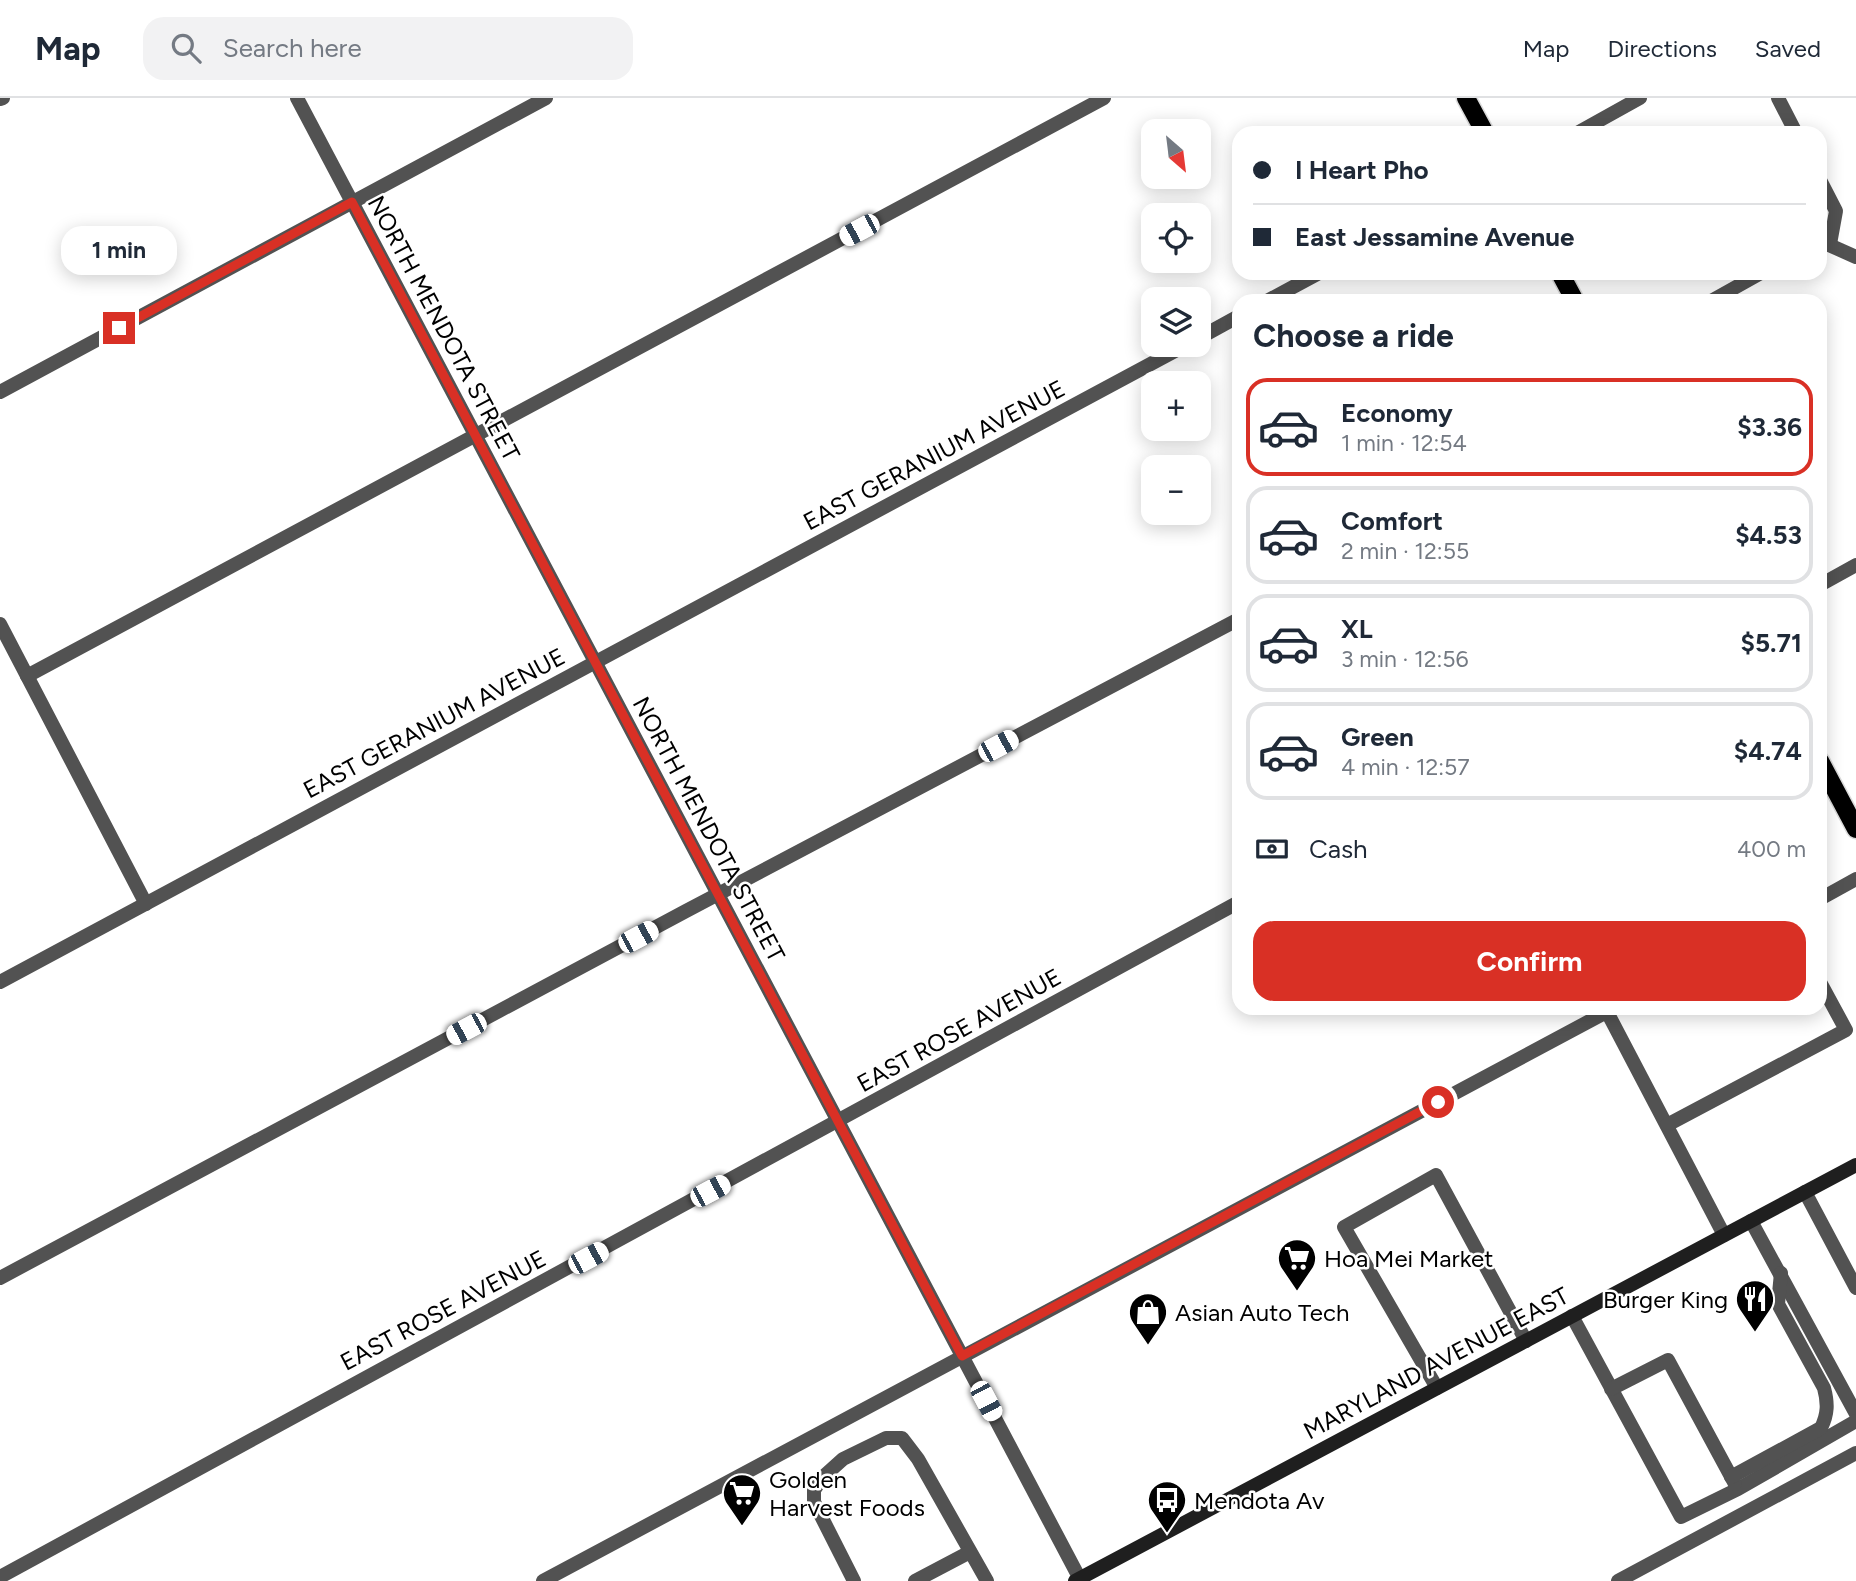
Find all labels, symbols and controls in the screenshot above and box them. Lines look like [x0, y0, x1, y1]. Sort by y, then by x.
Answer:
search box [143, 17, 633, 80]
text: Map [35, 29, 101, 68]
icon: search [167, 29, 205, 67]
text: Search here [223, 32, 362, 64]
text: Map [1523, 34, 1569, 63]
text: Directions [1607, 34, 1717, 63]
text: Saved [1755, 34, 1821, 63]
north arrow [1141, 119, 1211, 189]
map controls [1141, 119, 1211, 525]
text: I Heart Pho [1295, 154, 1429, 186]
street label: NORTH MENDOTA STREET [362, 191, 526, 465]
button: locate [1141, 203, 1211, 273]
car [836, 211, 883, 249]
text: East Jessamine Avenue [1295, 221, 1574, 253]
callout: 1 min [61, 226, 177, 275]
text: 1 min [92, 236, 146, 264]
button: layers [1141, 287, 1211, 357]
route end [103, 312, 135, 344]
text: Choose a ride [1253, 317, 1454, 355]
button: + [1141, 371, 1211, 441]
street label: EAST GERANIUM AVENUE [798, 374, 1070, 536]
icon: car [1257, 396, 1320, 459]
text: Economy [1341, 397, 1453, 429]
text: $3.36 [1737, 411, 1802, 443]
text: 1 min · 12:54 [1341, 429, 1467, 457]
button: − [1141, 455, 1211, 525]
icon: car [1257, 504, 1320, 567]
text: Comfort [1341, 505, 1443, 537]
text: $4.53 [1735, 519, 1802, 551]
text: 2 min · 12:55 [1341, 537, 1469, 565]
icon: car [1257, 612, 1320, 675]
text: XL [1341, 613, 1373, 645]
text: $5.71 [1741, 627, 1802, 659]
street label: EAST GERANIUM AVENUE [298, 642, 570, 804]
text: 3 min · 12:56 [1341, 645, 1469, 673]
street label: NORTH MENDOTA STREET [627, 692, 791, 966]
icon: car [1257, 720, 1320, 783]
text: Green [1341, 721, 1414, 753]
car [975, 727, 1022, 765]
text: $4.74 [1734, 735, 1802, 767]
text: 4 min · 12:57 [1341, 753, 1470, 781]
icon: cash [1253, 830, 1291, 868]
text: Cash [1309, 833, 1368, 865]
text: 400 m [1737, 835, 1806, 863]
car [615, 918, 662, 956]
button: Confirm [1253, 921, 1806, 1001]
street label: EAST ROSE AVENUE [852, 962, 1066, 1098]
car [443, 1010, 490, 1048]
route start [1422, 1086, 1454, 1118]
car [687, 1172, 734, 1210]
supermarket icon: Hoa Mei Market [1276, 1237, 1318, 1292]
car [565, 1239, 612, 1277]
street label: EAST ROSE AVENUE [335, 1244, 551, 1376]
place label: Hoa Mei Market [1324, 1244, 1493, 1273]
restaurant icon: Burger King [1734, 1278, 1776, 1333]
street label: MARYLAND AVENUE EAST [1299, 1281, 1573, 1445]
place label: Burger King [1603, 1285, 1728, 1314]
shop icon: Asian Auto Tech [1127, 1291, 1169, 1346]
place label: Asian Auto Tech [1175, 1298, 1349, 1327]
car [967, 1378, 1006, 1424]
place label: Golden Harvest Foods [769, 1465, 925, 1522]
supermarket icon: Golden Harvest Foods [721, 1472, 763, 1527]
bus stop icon: Mendota Av [1146, 1479, 1188, 1534]
place label: Mendota Av [1194, 1486, 1325, 1515]

